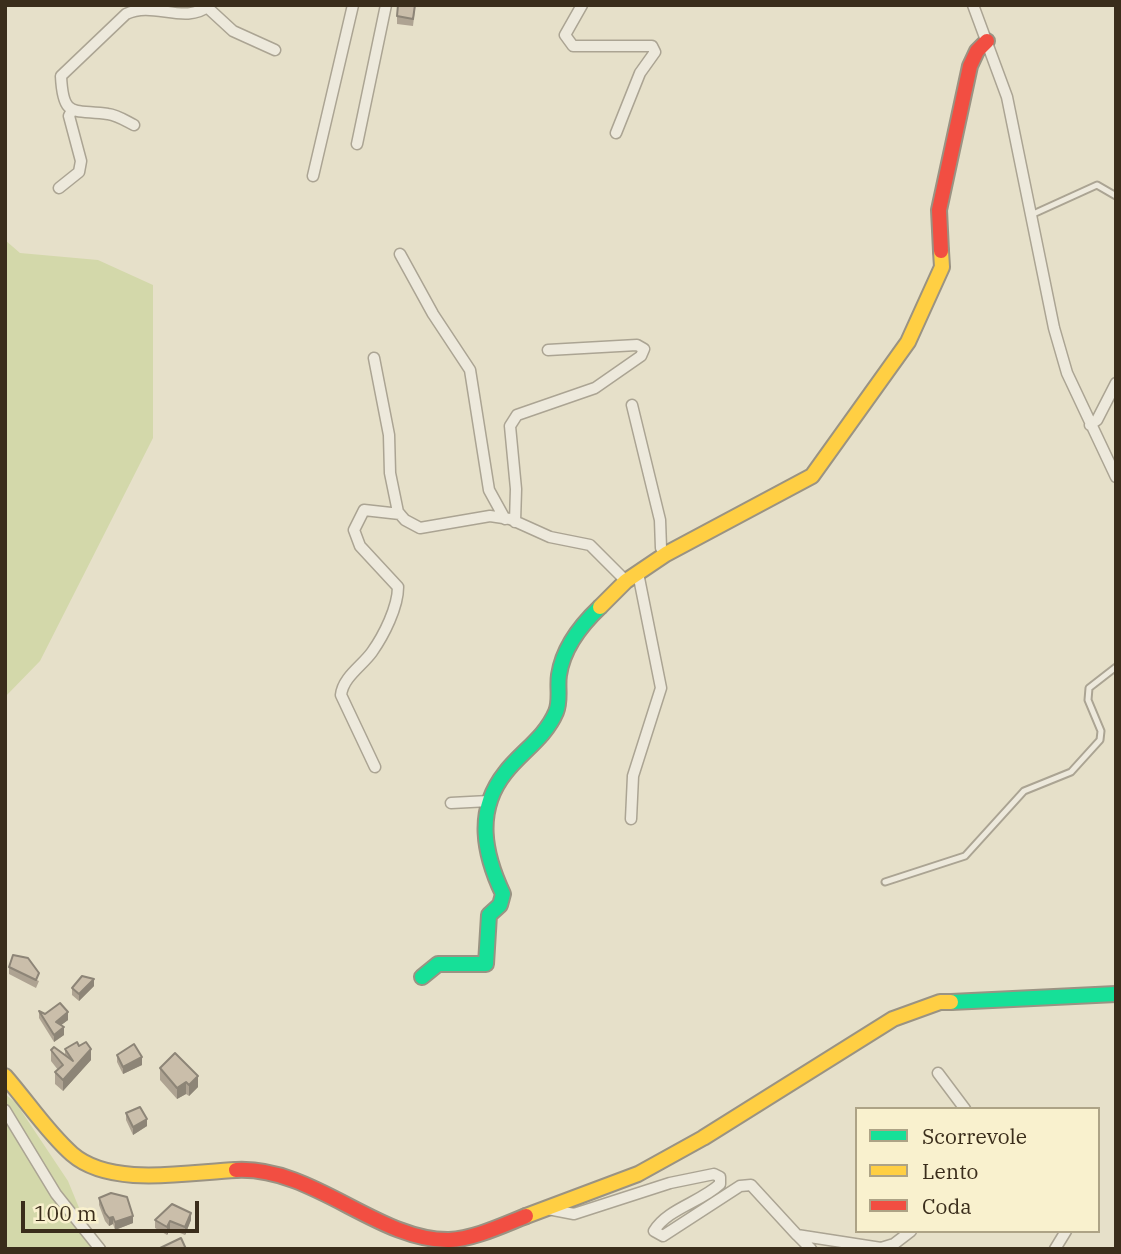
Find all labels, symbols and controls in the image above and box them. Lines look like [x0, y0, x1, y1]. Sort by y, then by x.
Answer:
legend [855, 1107, 1100, 1233]
text: Scorrevole [922, 1122, 1027, 1150]
text: Lento [922, 1157, 978, 1185]
scale bar [24, 1188, 203, 1232]
text: Coda [922, 1192, 972, 1220]
text: 100 m [34, 1199, 97, 1227]

